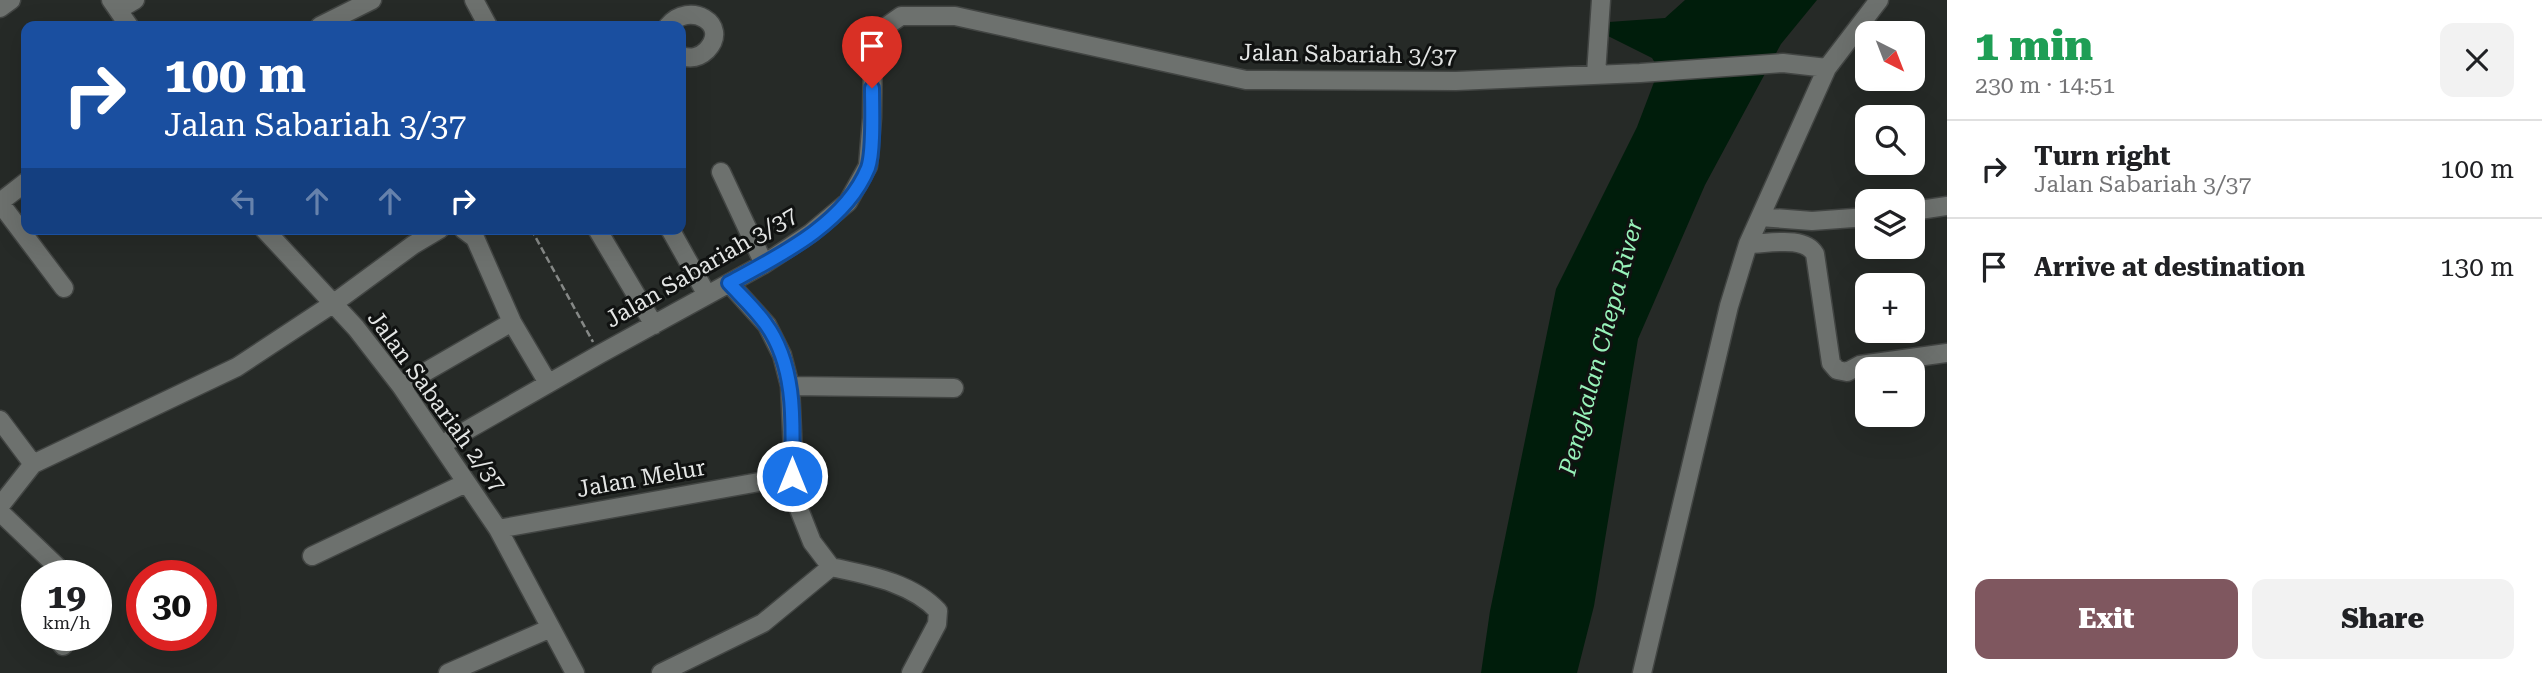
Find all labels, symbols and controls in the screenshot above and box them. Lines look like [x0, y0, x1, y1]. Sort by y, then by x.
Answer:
pin [842, 16, 902, 88]
north arrow [1855, 21, 1925, 91]
map controls [1855, 21, 1925, 427]
text: 1 min [1975, 21, 2093, 70]
button: close [2440, 23, 2514, 97]
icon: arrive [853, 27, 891, 65]
street label: Jalan Sabariah 3/37 [1239, 39, 1457, 70]
text: 100 m [164, 47, 306, 104]
icon: right [49, 49, 140, 140]
text: 230 m · 14:51 [1975, 72, 2115, 99]
button: search [1855, 105, 1925, 175]
text: Jalan Sabariah 3/37 [164, 106, 466, 144]
text: Turn right [2034, 141, 2170, 171]
icon: right [1975, 150, 2013, 188]
text: 100 m [2440, 154, 2514, 184]
text: Jalan Sabariah 3/37 [2034, 171, 2251, 198]
icon: left [225, 182, 263, 220]
icon: ahead [298, 182, 336, 220]
icon: ahead [371, 182, 409, 220]
icon: right [444, 182, 482, 220]
button: layers [1855, 189, 1925, 259]
street label: Jalan Sabariah 3/37 [600, 201, 802, 333]
water label: Pengkalan Chepa River [1553, 216, 1649, 479]
icon: arrive [1975, 248, 2013, 286]
text: Arrive at destination [2034, 252, 2305, 282]
text: 130 m [2440, 252, 2514, 282]
button: + [1855, 273, 1925, 343]
street label: Jalan Sabariah 2/37 [362, 305, 511, 497]
button: − [1855, 357, 1925, 427]
position arrow [755, 439, 829, 513]
street label: Jalan Melur [575, 454, 708, 503]
speed limit sign: 30 [126, 560, 217, 651]
text: 19 [47, 576, 86, 617]
button: Exit [1975, 579, 2238, 659]
button: Share [2252, 579, 2514, 659]
text: km/h [42, 612, 91, 633]

